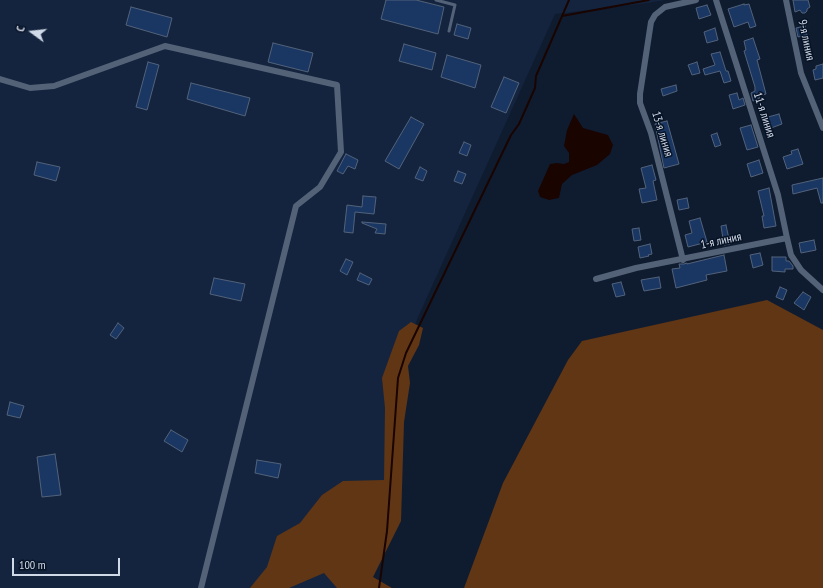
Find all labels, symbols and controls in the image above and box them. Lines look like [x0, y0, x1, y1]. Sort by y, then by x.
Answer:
north arrow [12, 12, 52, 52]
street label: 9-я линия [795, 18, 817, 62]
text: С [13, 25, 28, 33]
street label: 11-я линия [750, 91, 778, 139]
street label: 13-я линия [648, 110, 676, 158]
street label: 1-я линия [699, 230, 743, 252]
scale bar [14, 550, 122, 576]
text: 100 m [19, 557, 46, 572]

